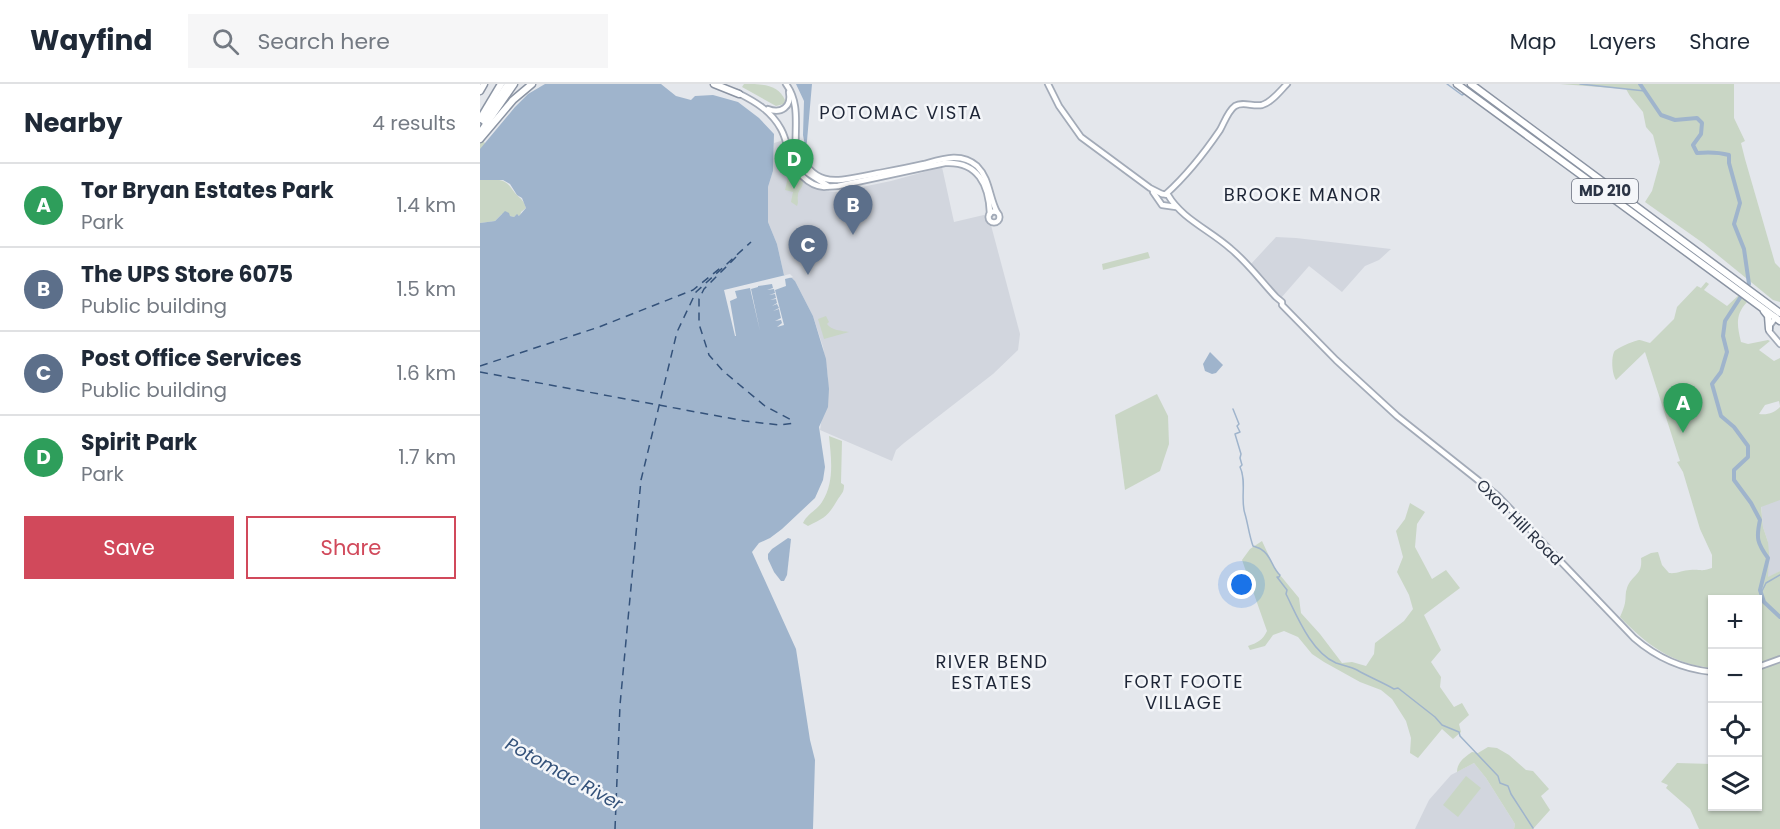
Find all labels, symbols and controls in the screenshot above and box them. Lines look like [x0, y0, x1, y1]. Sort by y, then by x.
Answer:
search box [188, 14, 608, 68]
text: Wayfind [30, 21, 152, 60]
icon: search [209, 25, 242, 58]
text: Search here [257, 26, 390, 57]
text: Map [1510, 27, 1556, 56]
text: Layers [1589, 27, 1656, 56]
text: Share [1689, 27, 1750, 56]
district label: POTOMAC VISTA [819, 100, 983, 125]
text: Nearby [24, 105, 122, 141]
text: 4 results [372, 109, 456, 137]
pin: D [774, 140, 814, 189]
text: Tor Bryan Estates Park [81, 175, 334, 206]
road number: MD 210 [1572, 179, 1638, 203]
district label: BROOKE MANOR [1224, 182, 1382, 207]
pin: B [834, 186, 872, 235]
text: A [36, 191, 51, 219]
text: 1.4 km [397, 191, 456, 219]
text: Park [81, 208, 124, 236]
pin: C [788, 226, 828, 275]
text: The UPS Store 6075 [81, 259, 293, 290]
text: B [37, 275, 50, 303]
text: 1.5 km [397, 275, 456, 303]
text: Public building [81, 292, 227, 320]
text: Post Office Services [81, 343, 302, 374]
text: C [36, 359, 51, 387]
text: 1.6 km [396, 359, 456, 387]
text: Public building [81, 376, 227, 404]
pin: A [1664, 384, 1702, 433]
text: Spirit Park [81, 427, 197, 458]
text: D [36, 443, 51, 471]
text: 1.7 km [398, 443, 456, 471]
text: Park [81, 460, 124, 488]
street label: Oxon Hill Road [1471, 474, 1568, 571]
button: Save [24, 516, 234, 579]
button: Share [246, 516, 456, 579]
your location [1227, 570, 1256, 599]
map controls [1708, 595, 1762, 811]
button: + [1708, 595, 1762, 649]
district label: RIVER BEND ESTATES [935, 649, 1049, 695]
button: − [1708, 649, 1762, 703]
district label: FORT FOOTE VILLAGE [1124, 669, 1244, 715]
button: locate [1708, 703, 1762, 757]
water label: Potomac River [501, 731, 628, 817]
button: layers [1708, 757, 1762, 811]

